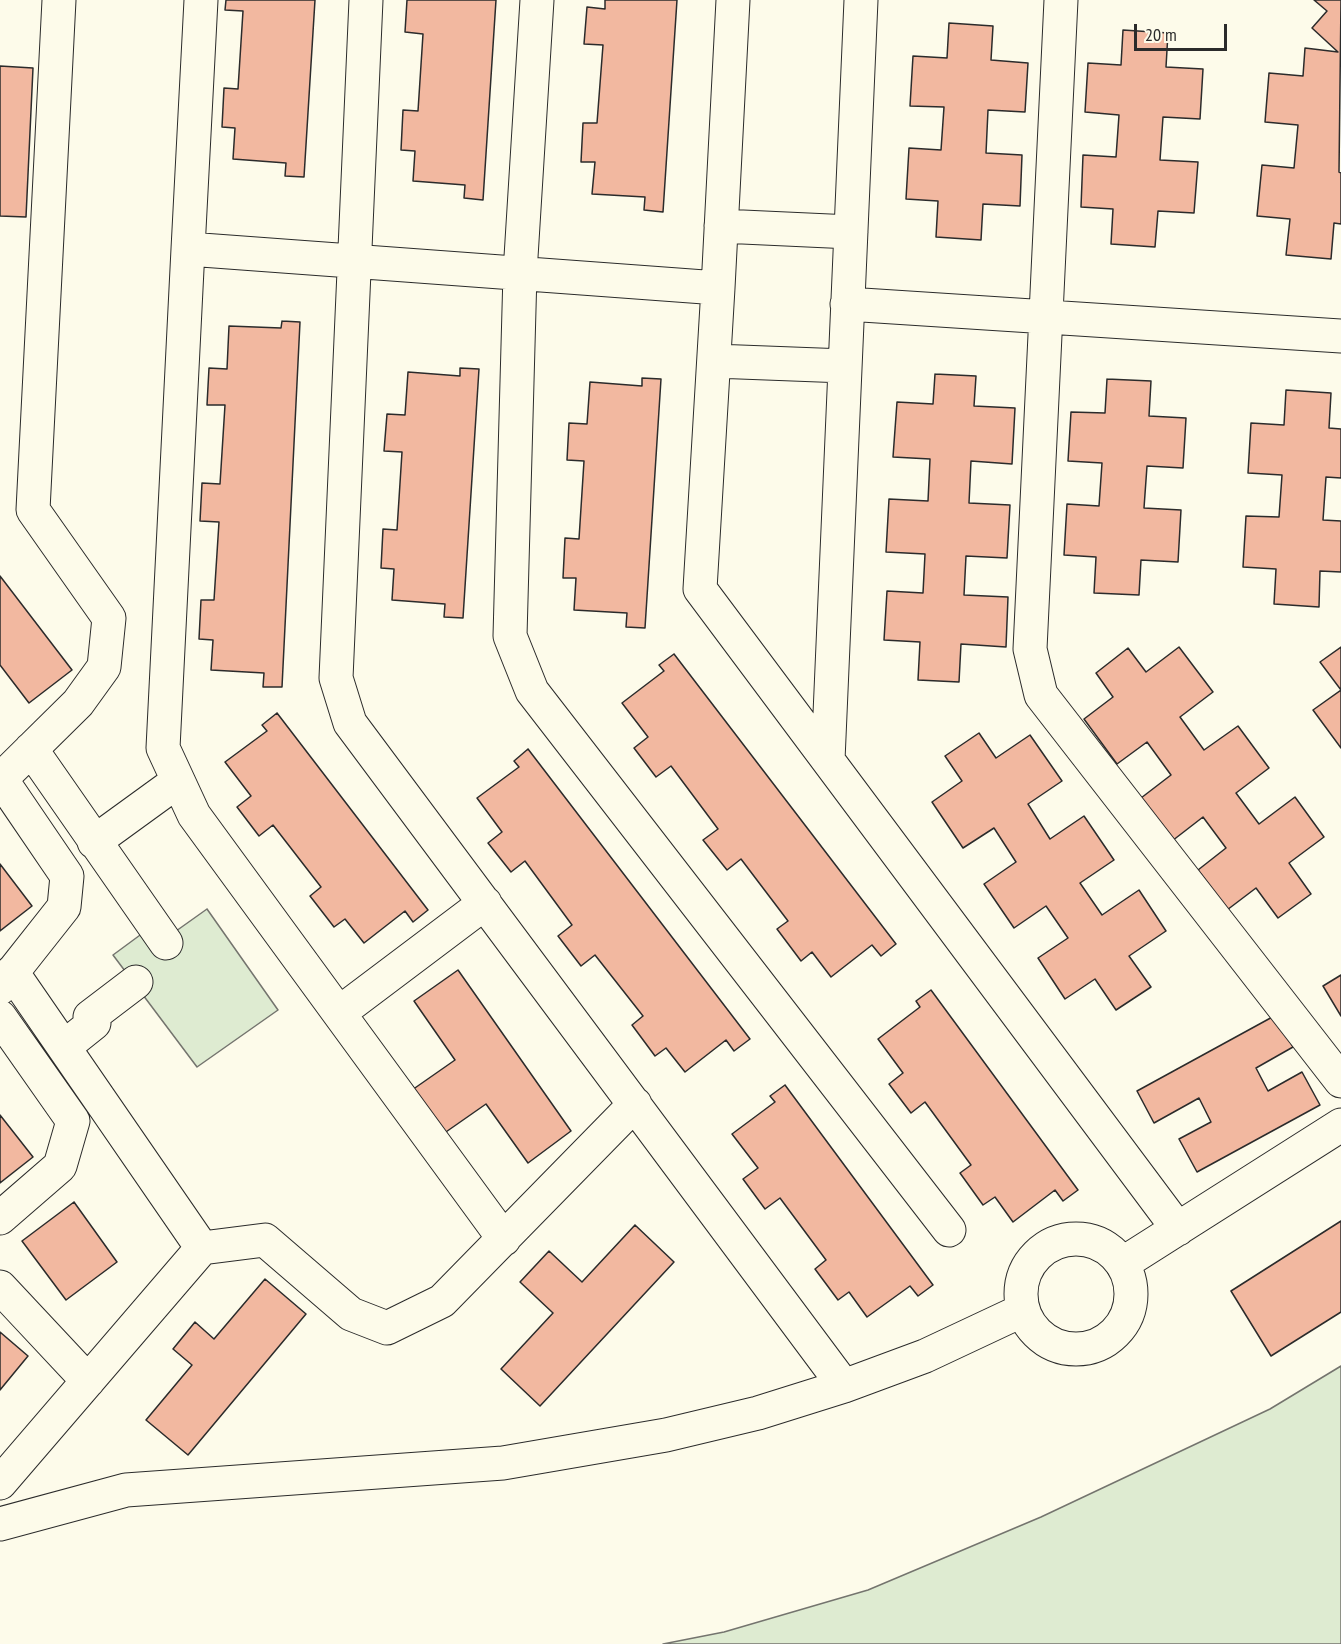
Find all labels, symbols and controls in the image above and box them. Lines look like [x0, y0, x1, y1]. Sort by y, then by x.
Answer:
scale bar [1137, 12, 1230, 50]
text: 20 m [1145, 23, 1177, 46]

